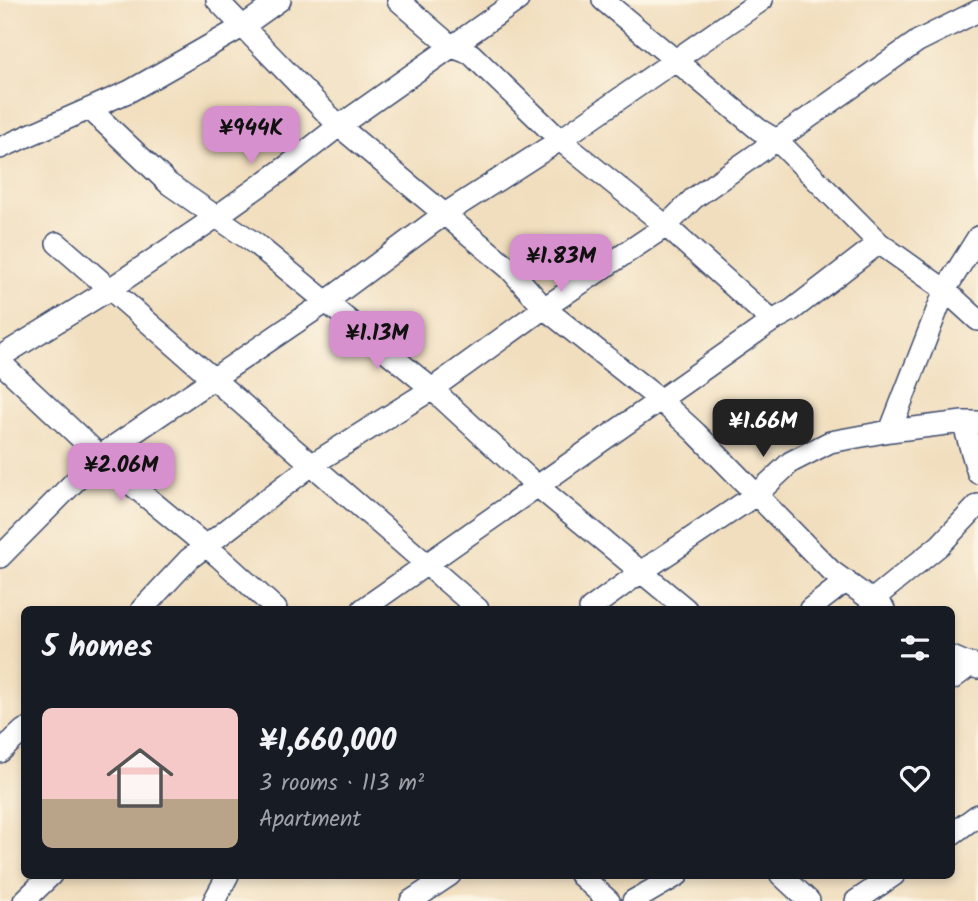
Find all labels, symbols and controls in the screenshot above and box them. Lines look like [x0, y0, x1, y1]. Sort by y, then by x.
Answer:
pin: ¥944K [202, 106, 300, 166]
text: ¥944K [219, 111, 283, 147]
pin: ¥1.83M [504, 234, 618, 294]
text: ¥1.83M [526, 239, 596, 275]
pin: ¥1.13M [320, 312, 434, 371]
text: ¥1.13M [345, 316, 409, 352]
pin: ¥1.66M [706, 400, 820, 459]
text: ¥1.66M [729, 404, 797, 440]
pin: ¥2.06M [64, 444, 178, 503]
text: ¥2.06M [84, 448, 158, 484]
text: 5 homes [42, 624, 153, 672]
icon: filters [896, 629, 934, 667]
text: ¥1,660,000 [259, 718, 396, 766]
icon: home [98, 736, 182, 820]
icon: heart [896, 759, 934, 797]
text: 3 rooms · 113 m² [259, 766, 424, 802]
text: Apartment [259, 802, 361, 838]

